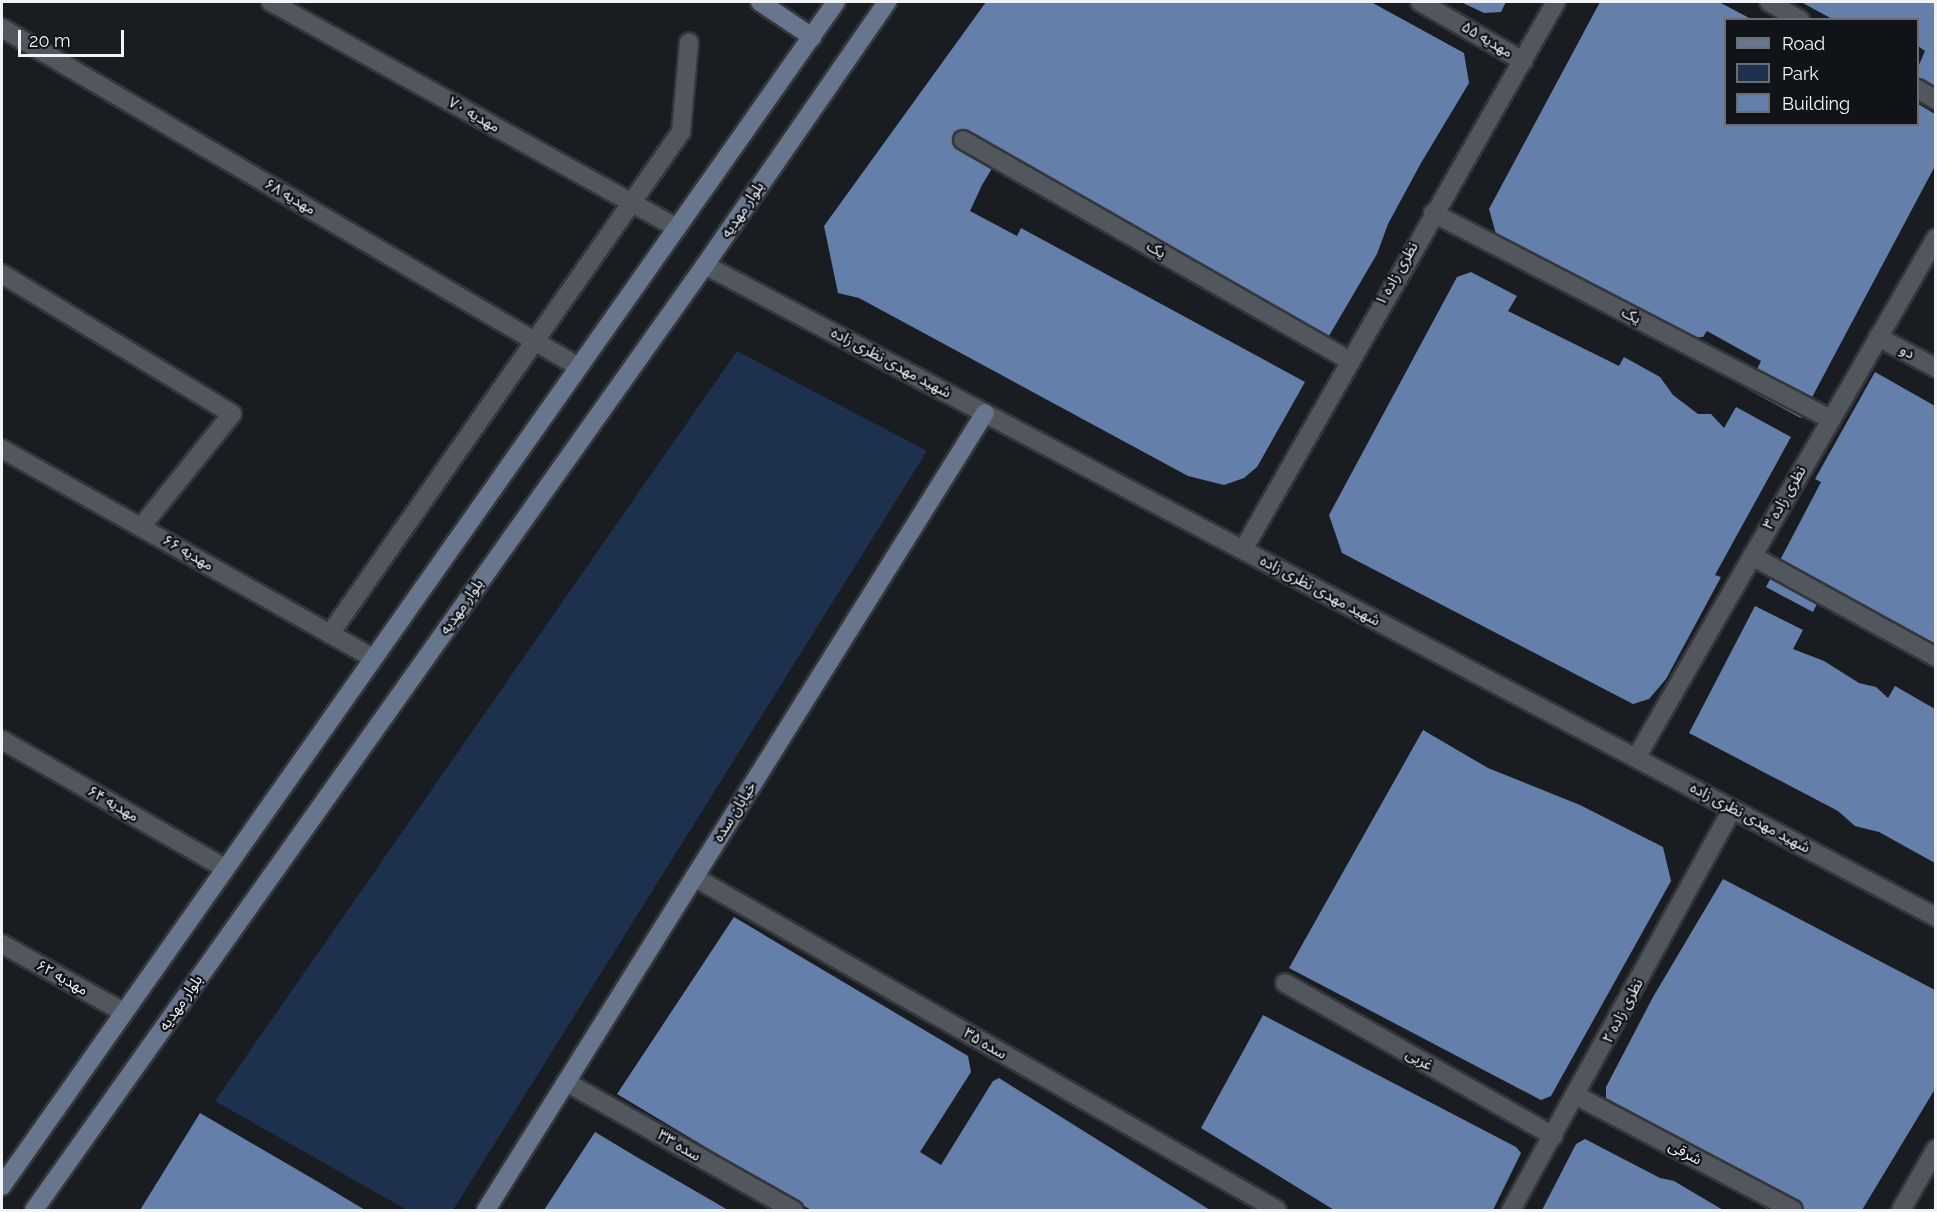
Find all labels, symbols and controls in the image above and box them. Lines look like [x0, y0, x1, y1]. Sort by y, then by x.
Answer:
scale bar [21, 18, 128, 56]
street label: مهدیه ۵۵ [1458, 18, 1516, 62]
legend [1724, 18, 1919, 126]
text: 20 m [29, 30, 71, 51]
text: Road [1782, 33, 1825, 54]
text: Park [1782, 63, 1819, 84]
text: Building [1782, 93, 1850, 114]
street label: مهدیه ۷۰ [445, 94, 503, 136]
street label: مهدیه ۶۸ [261, 175, 319, 219]
street label: بلوار مهدیه [718, 179, 768, 241]
street label: یک [1143, 237, 1169, 263]
street label: نظری زاده ۱ [1372, 239, 1422, 309]
street label: یک [1618, 304, 1644, 328]
street label: شهید مهدی نظری زاده [828, 324, 954, 402]
street label: دو [1897, 341, 1917, 363]
street label: نظری زاده ۳ [1760, 463, 1810, 533]
street label: مهدیه ۶۶ [159, 531, 217, 575]
street label: شهید مهدی نظری زاده [1257, 552, 1383, 630]
street label: بلوار مهدیه [436, 576, 488, 638]
street label: خیابان سده [710, 779, 760, 845]
street label: شهید مهدی نظری زاده [1687, 779, 1813, 857]
street label: مهدیه ۶۴ [84, 782, 142, 826]
street label: مهدیه ۶۲ [33, 957, 91, 999]
street label: بلوار مهدیه [155, 972, 207, 1034]
street label: نظری زاده ۲ [1599, 976, 1647, 1046]
street label: سده ۳۵ [960, 1025, 1010, 1063]
street label: غربی [1402, 1045, 1436, 1075]
street label: سده ۳۳ [654, 1127, 704, 1165]
street label: شرقی [1665, 1137, 1705, 1169]

